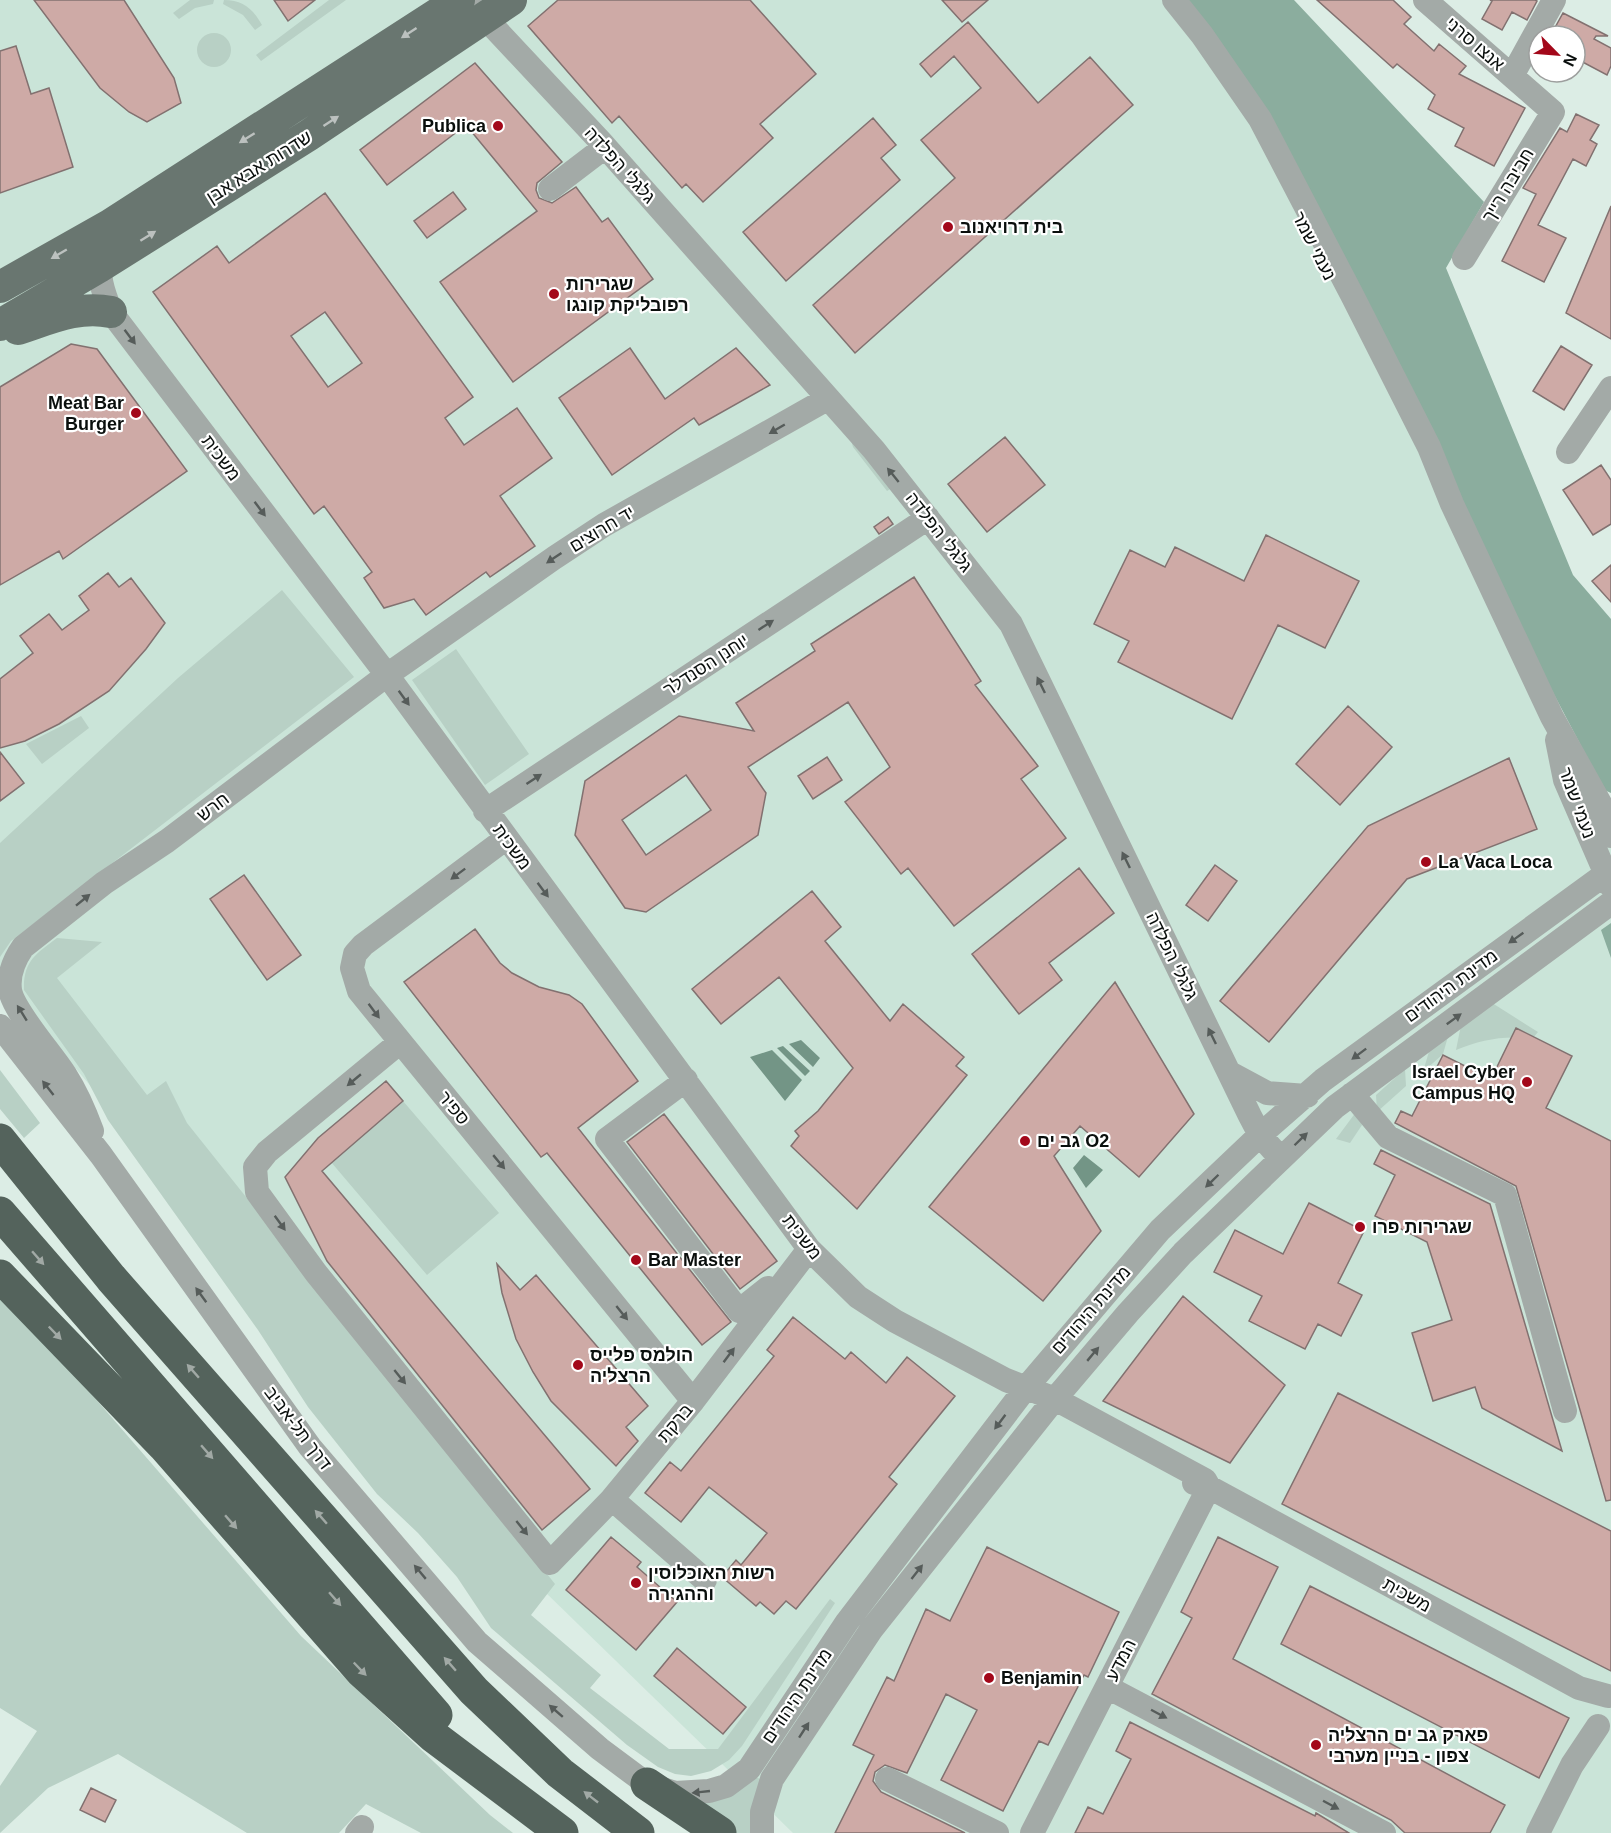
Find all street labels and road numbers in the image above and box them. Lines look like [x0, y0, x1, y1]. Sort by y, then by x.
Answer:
street label: אנצו סרני [1442, 13, 1509, 75]
street label: גלגלי הפלדה [581, 123, 660, 208]
street label: שדרות אבא אבן [203, 127, 315, 207]
street label: חביבה רייך [1478, 145, 1538, 225]
street label: נעמי שמר [1288, 208, 1340, 284]
street label: משכית [198, 431, 244, 485]
street label: גלגלי הפלדה [902, 488, 977, 576]
street label: יד חרוצים [566, 502, 638, 556]
street label: יוחנן הסנדלר [660, 630, 752, 700]
street label: נעמי שמר [1555, 765, 1599, 841]
street label: חרש [193, 789, 233, 825]
street label: משכית [489, 820, 535, 874]
street label: גלגלי הפלדה [1142, 909, 1202, 1004]
street label: מדינת היהודים [1401, 946, 1501, 1026]
street label: ספיר [434, 1087, 474, 1129]
street label: משכית [778, 1211, 826, 1263]
street label: מדינת היהודים [1047, 1262, 1135, 1358]
street label: דרך תל-אביב [260, 1383, 336, 1473]
street label: ברקת [653, 1400, 697, 1446]
street label: משכית [1380, 1574, 1434, 1616]
street label: המדע [1102, 1636, 1140, 1684]
street label: מדינת היהודים [758, 1645, 836, 1747]

